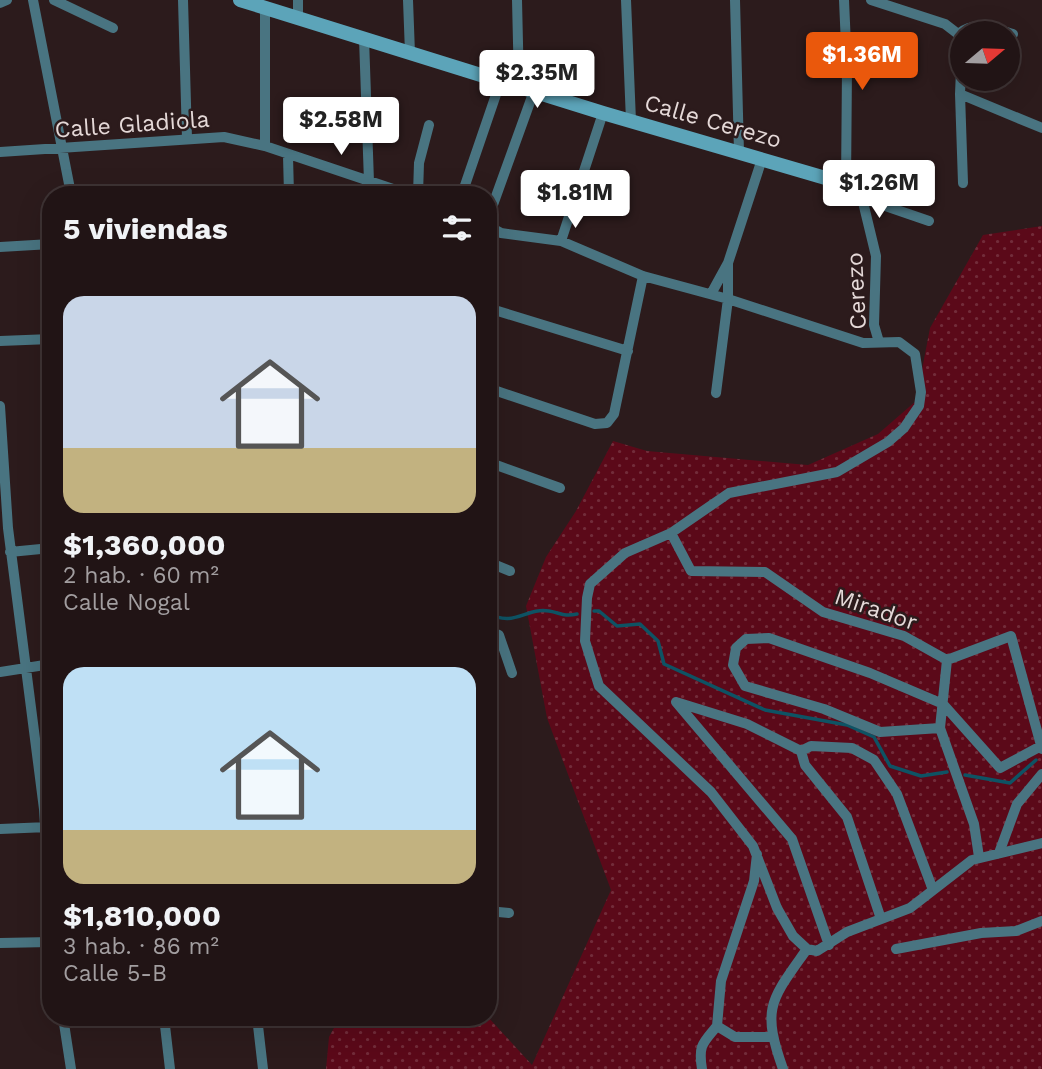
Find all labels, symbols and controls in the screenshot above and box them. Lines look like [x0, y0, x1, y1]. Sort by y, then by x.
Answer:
north arrow [950, 21, 1020, 91]
map controls [950, 21, 1020, 91]
pin: $1.36M [805, 32, 919, 92]
text: $1.36M [822, 41, 902, 68]
pin: $2.35M [480, 50, 594, 110]
text: $2.35M [495, 59, 579, 86]
street label: Calle Cerezo [641, 89, 784, 154]
pin: $2.58M [284, 97, 398, 157]
street label: Calle Gladiola [54, 106, 210, 143]
text: $2.58M [299, 106, 383, 133]
pin: $1.26M [822, 160, 936, 220]
text: $1.26M [839, 169, 919, 196]
pin: $1.81M [518, 170, 632, 230]
text: $1.81M [537, 179, 613, 206]
icon: filters [438, 209, 476, 247]
text: 5 viviendas [63, 211, 228, 246]
street label: Cerezo [841, 252, 872, 330]
icon: home [207, 341, 333, 467]
text: $1,360,000 [63, 527, 226, 562]
text: 2 hab. · 60 m² [63, 562, 219, 589]
street label: Mirador [831, 583, 921, 636]
text: Calle Nogal [63, 589, 190, 616]
icon: home [207, 712, 333, 838]
text: $1,810,000 [63, 898, 221, 933]
text: 3 hab. · 86 m² [63, 933, 219, 960]
text: Calle 5-B [63, 960, 167, 987]

